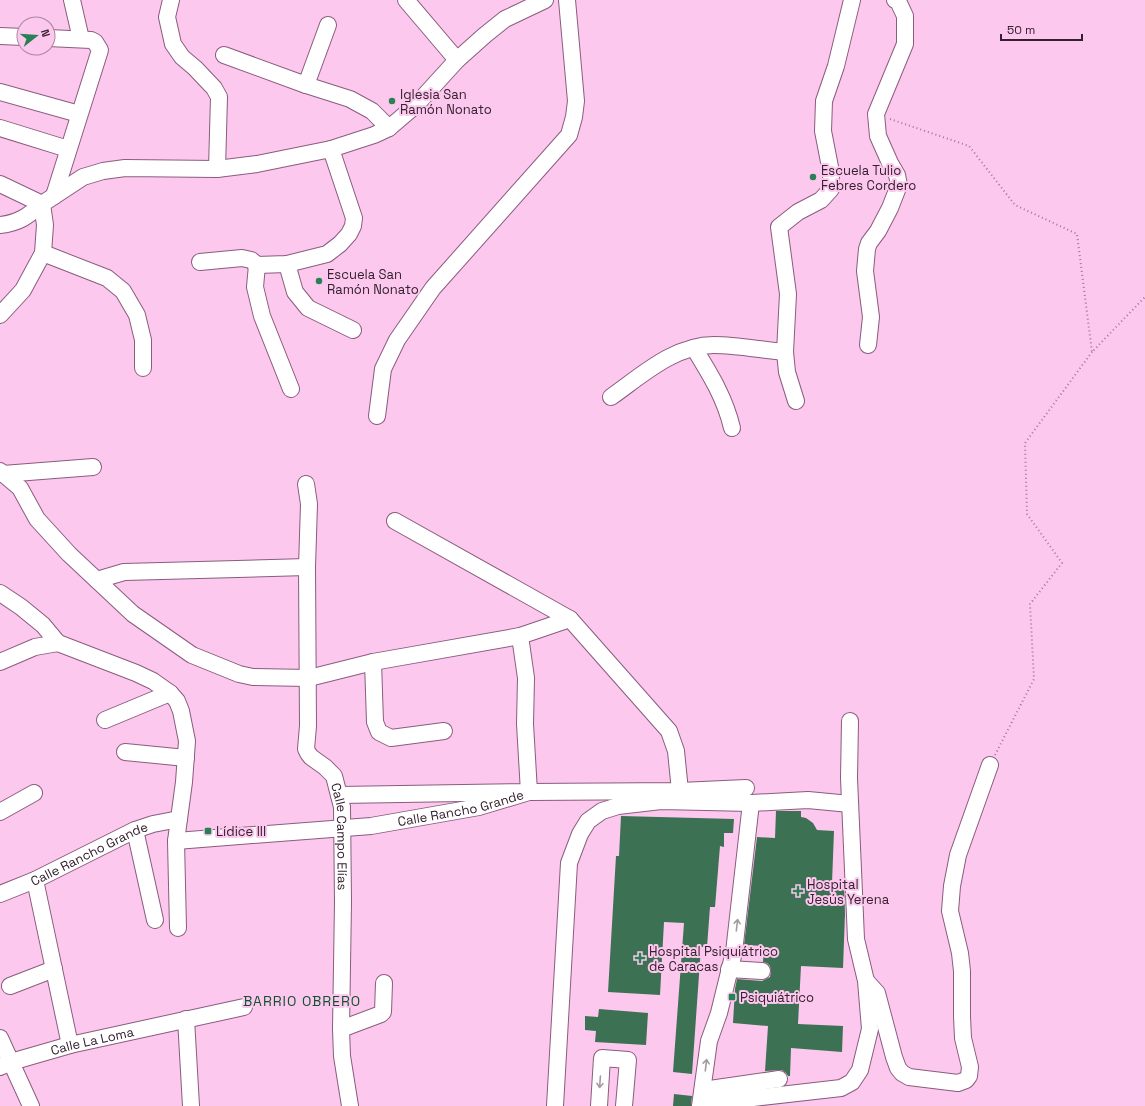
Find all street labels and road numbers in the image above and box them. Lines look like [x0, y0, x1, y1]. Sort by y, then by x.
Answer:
street label: Calle Campo Elías [328, 781, 351, 890]
street label: Calle Rancho Grande [396, 786, 526, 830]
street label: Calle Rancho Grande [27, 818, 150, 889]
street label: Calle La Loma [48, 1023, 136, 1059]

